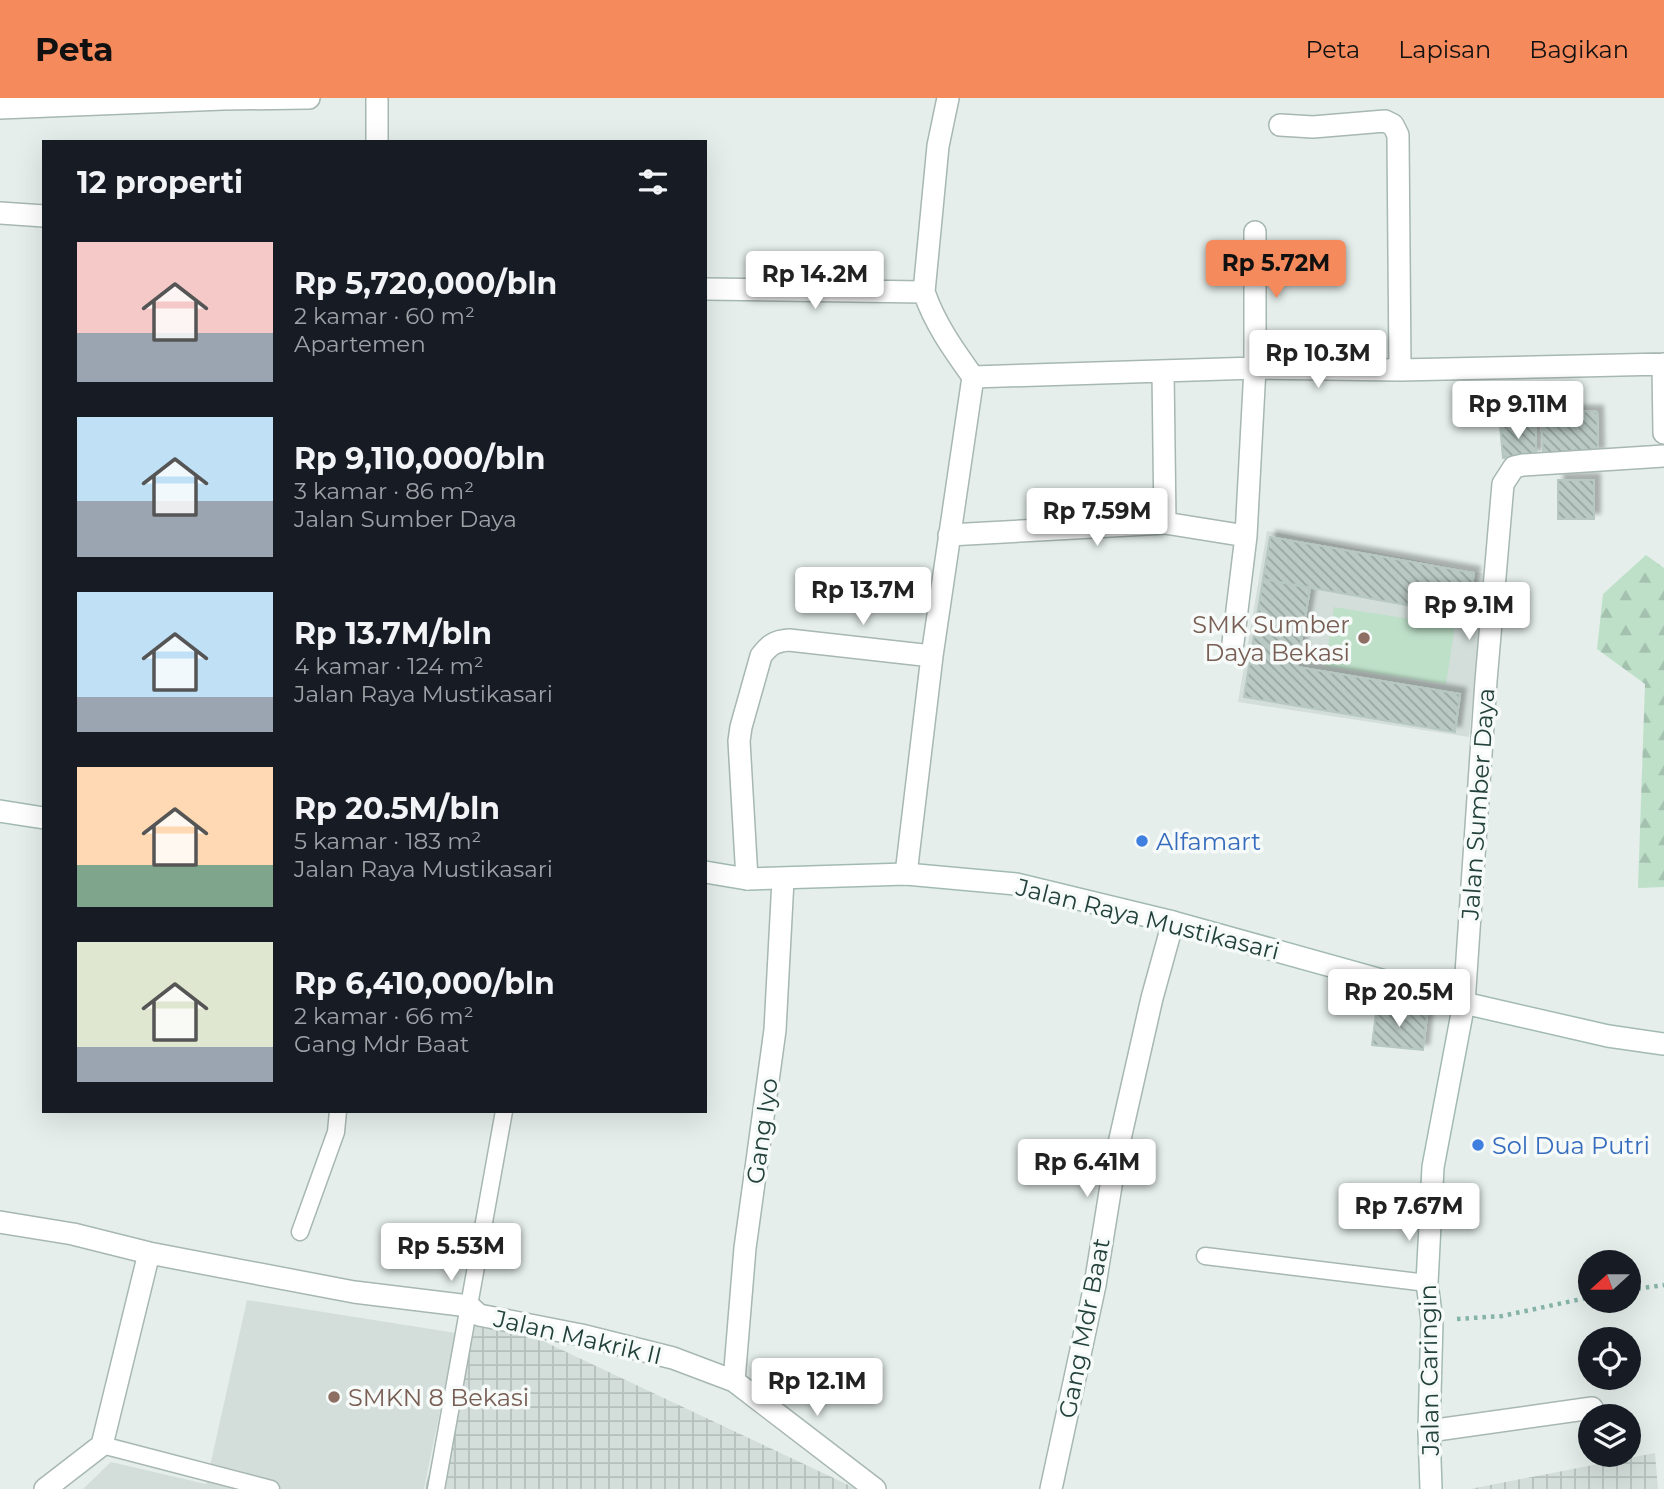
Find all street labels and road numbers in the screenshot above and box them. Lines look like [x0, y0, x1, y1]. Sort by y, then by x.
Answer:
street label: Jalan Sumber Daya [1455, 687, 1501, 922]
street label: Jalan Raya Mustikasari [1012, 872, 1283, 966]
street label: Gang Iyo [740, 1076, 784, 1186]
street label: Gang Mdr Baat [1052, 1235, 1116, 1421]
street label: Jalan Caringin [1413, 1284, 1445, 1457]
street label: Jalan Makrik II [490, 1303, 665, 1370]

